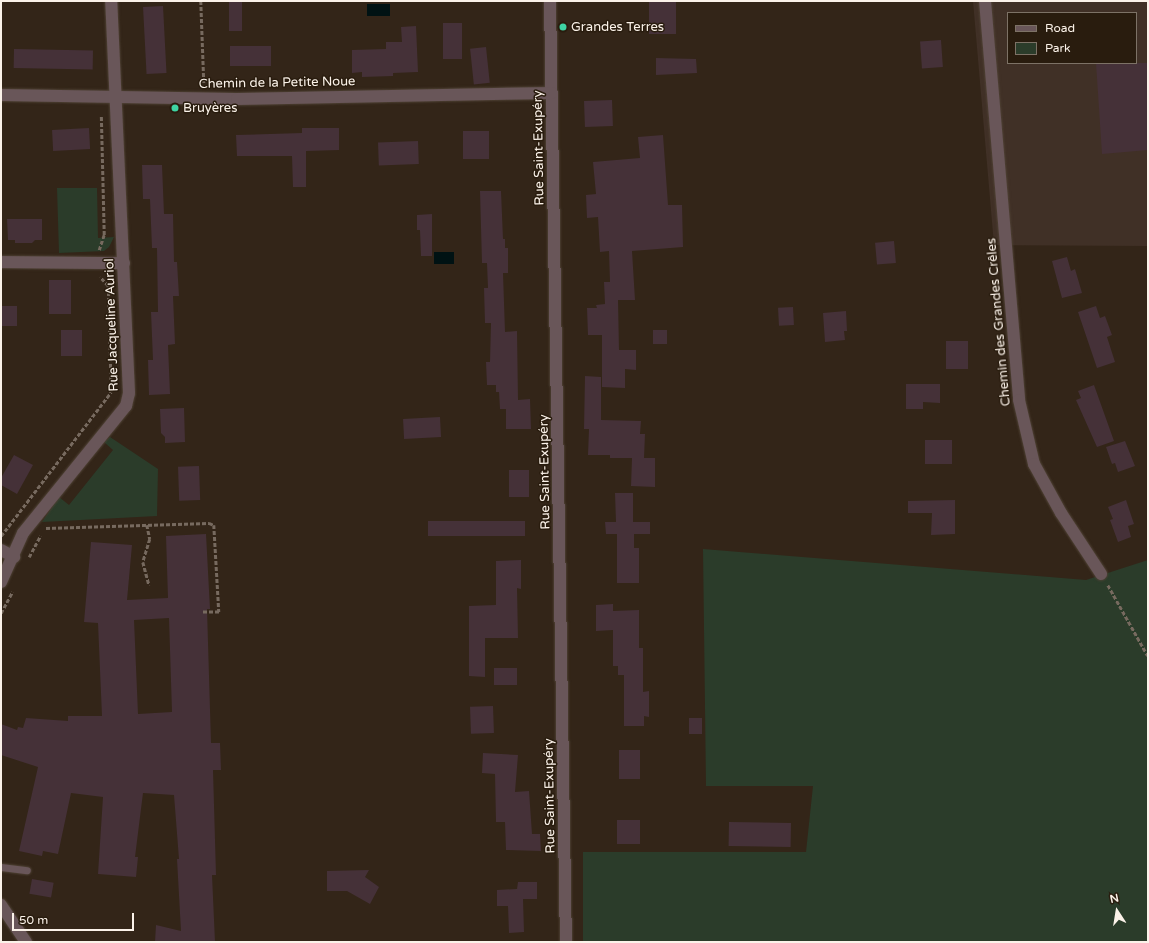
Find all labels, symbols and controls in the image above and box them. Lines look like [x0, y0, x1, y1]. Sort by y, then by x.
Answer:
legend [1007, 12, 1137, 64]
place label: Grandes Terres [571, 19, 664, 35]
text: Road [1045, 21, 1075, 35]
marker: Grandes Terres [558, 22, 568, 32]
text: Park [1045, 41, 1071, 55]
street label: Chemin de la Petite Noue [198, 74, 356, 92]
street label: Rue Saint-Exupéry [530, 90, 548, 206]
place label: Bruyères [183, 100, 237, 116]
marker: Bruyères [170, 103, 180, 113]
street label: Chemin des Grandes Crêles [984, 237, 1014, 407]
street label: Rue Jacqueline Auriol [102, 258, 122, 392]
street label: Rue Saint-Exupéry [536, 414, 554, 530]
street label: Rue Saint-Exupéry [541, 738, 559, 854]
north arrow [1097, 891, 1137, 931]
text: N [1109, 891, 1120, 906]
scale bar [14, 905, 136, 931]
text: 50 m [19, 913, 48, 927]

